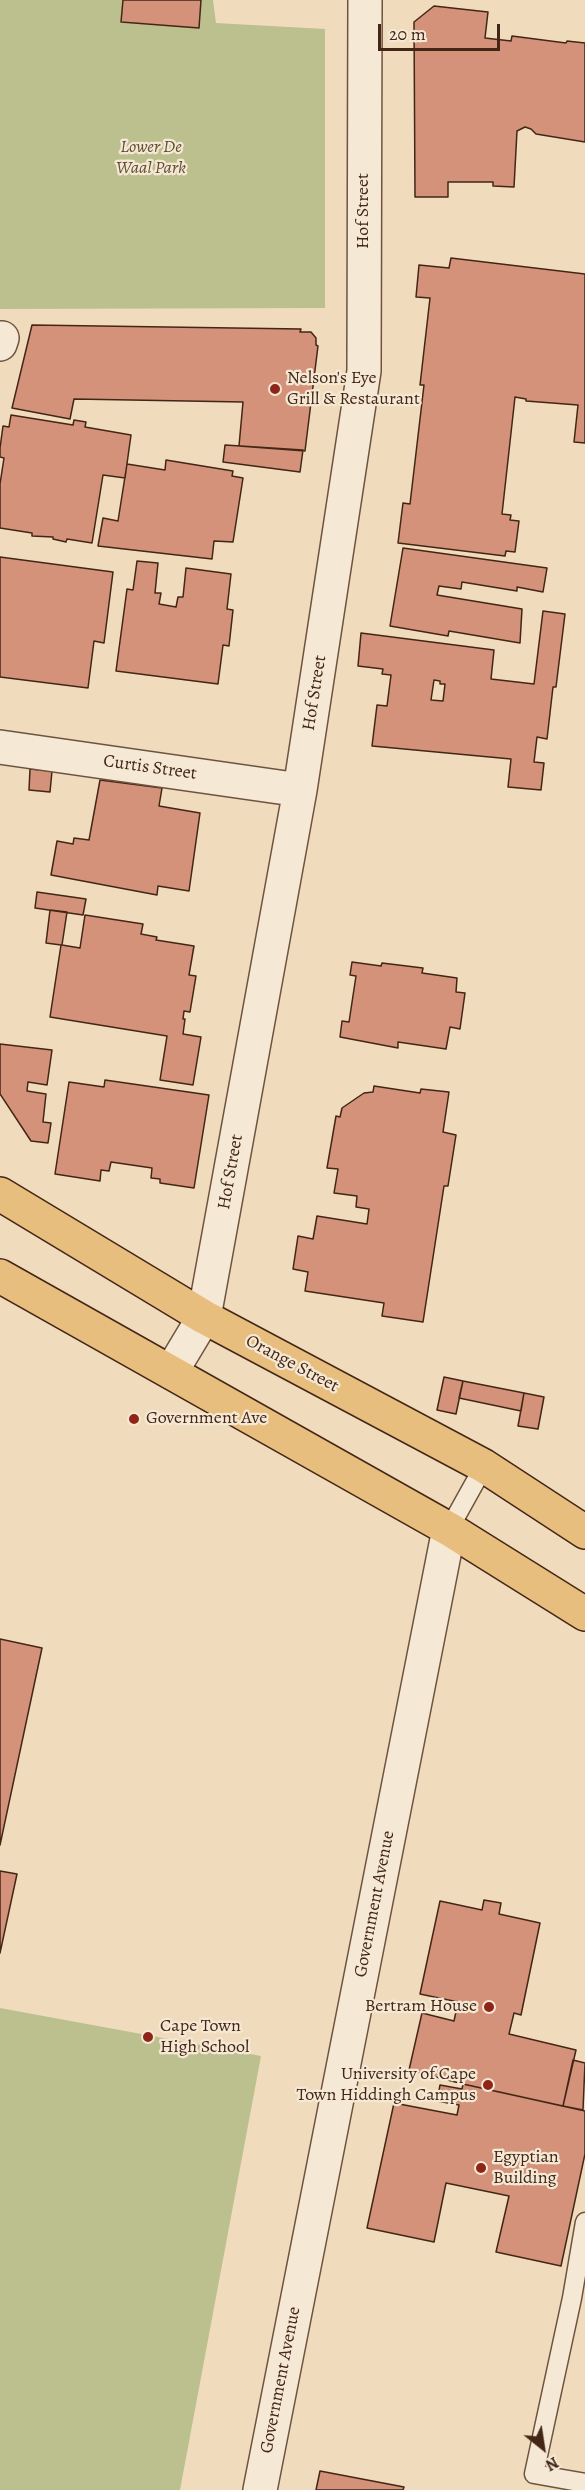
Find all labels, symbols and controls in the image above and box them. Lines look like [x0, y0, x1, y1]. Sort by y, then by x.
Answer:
scale bar [381, 12, 502, 50]
text: 20 m [389, 22, 426, 46]
park label: Lower De Waal Park [116, 137, 186, 180]
street label: Hof Street [353, 173, 375, 249]
place label: Nelson's Eye Grill & Restaurant [287, 368, 420, 410]
marker: Nelson's Eye Grill & Restaurant [268, 382, 282, 396]
street label: Hof Street [298, 654, 332, 732]
street label: Curtis Street [102, 751, 198, 785]
street label: Hof Street [214, 1133, 248, 1211]
street label: Orange Street [242, 1330, 342, 1398]
place label: Government Ave [146, 1408, 267, 1430]
marker: Government Ave [127, 1412, 141, 1426]
street label: Government Avenue [350, 1829, 400, 1979]
place label: Bertram House [365, 1996, 477, 2018]
marker: Bertram House [482, 2000, 496, 2014]
place label: Cape Town High School [160, 2016, 249, 2058]
marker: Cape Town High School [141, 2030, 155, 2044]
place label: University of Cape Town Hiddingh Campus [296, 2064, 476, 2106]
marker: University of Cape Town Hiddingh Campus [481, 2078, 495, 2092]
place label: Egyptian Building [493, 2147, 559, 2190]
marker: Egyptian Building [474, 2161, 488, 2175]
street label: Government Avenue [256, 2305, 306, 2455]
north arrow [513, 2418, 573, 2478]
text: N [541, 2451, 563, 2476]

